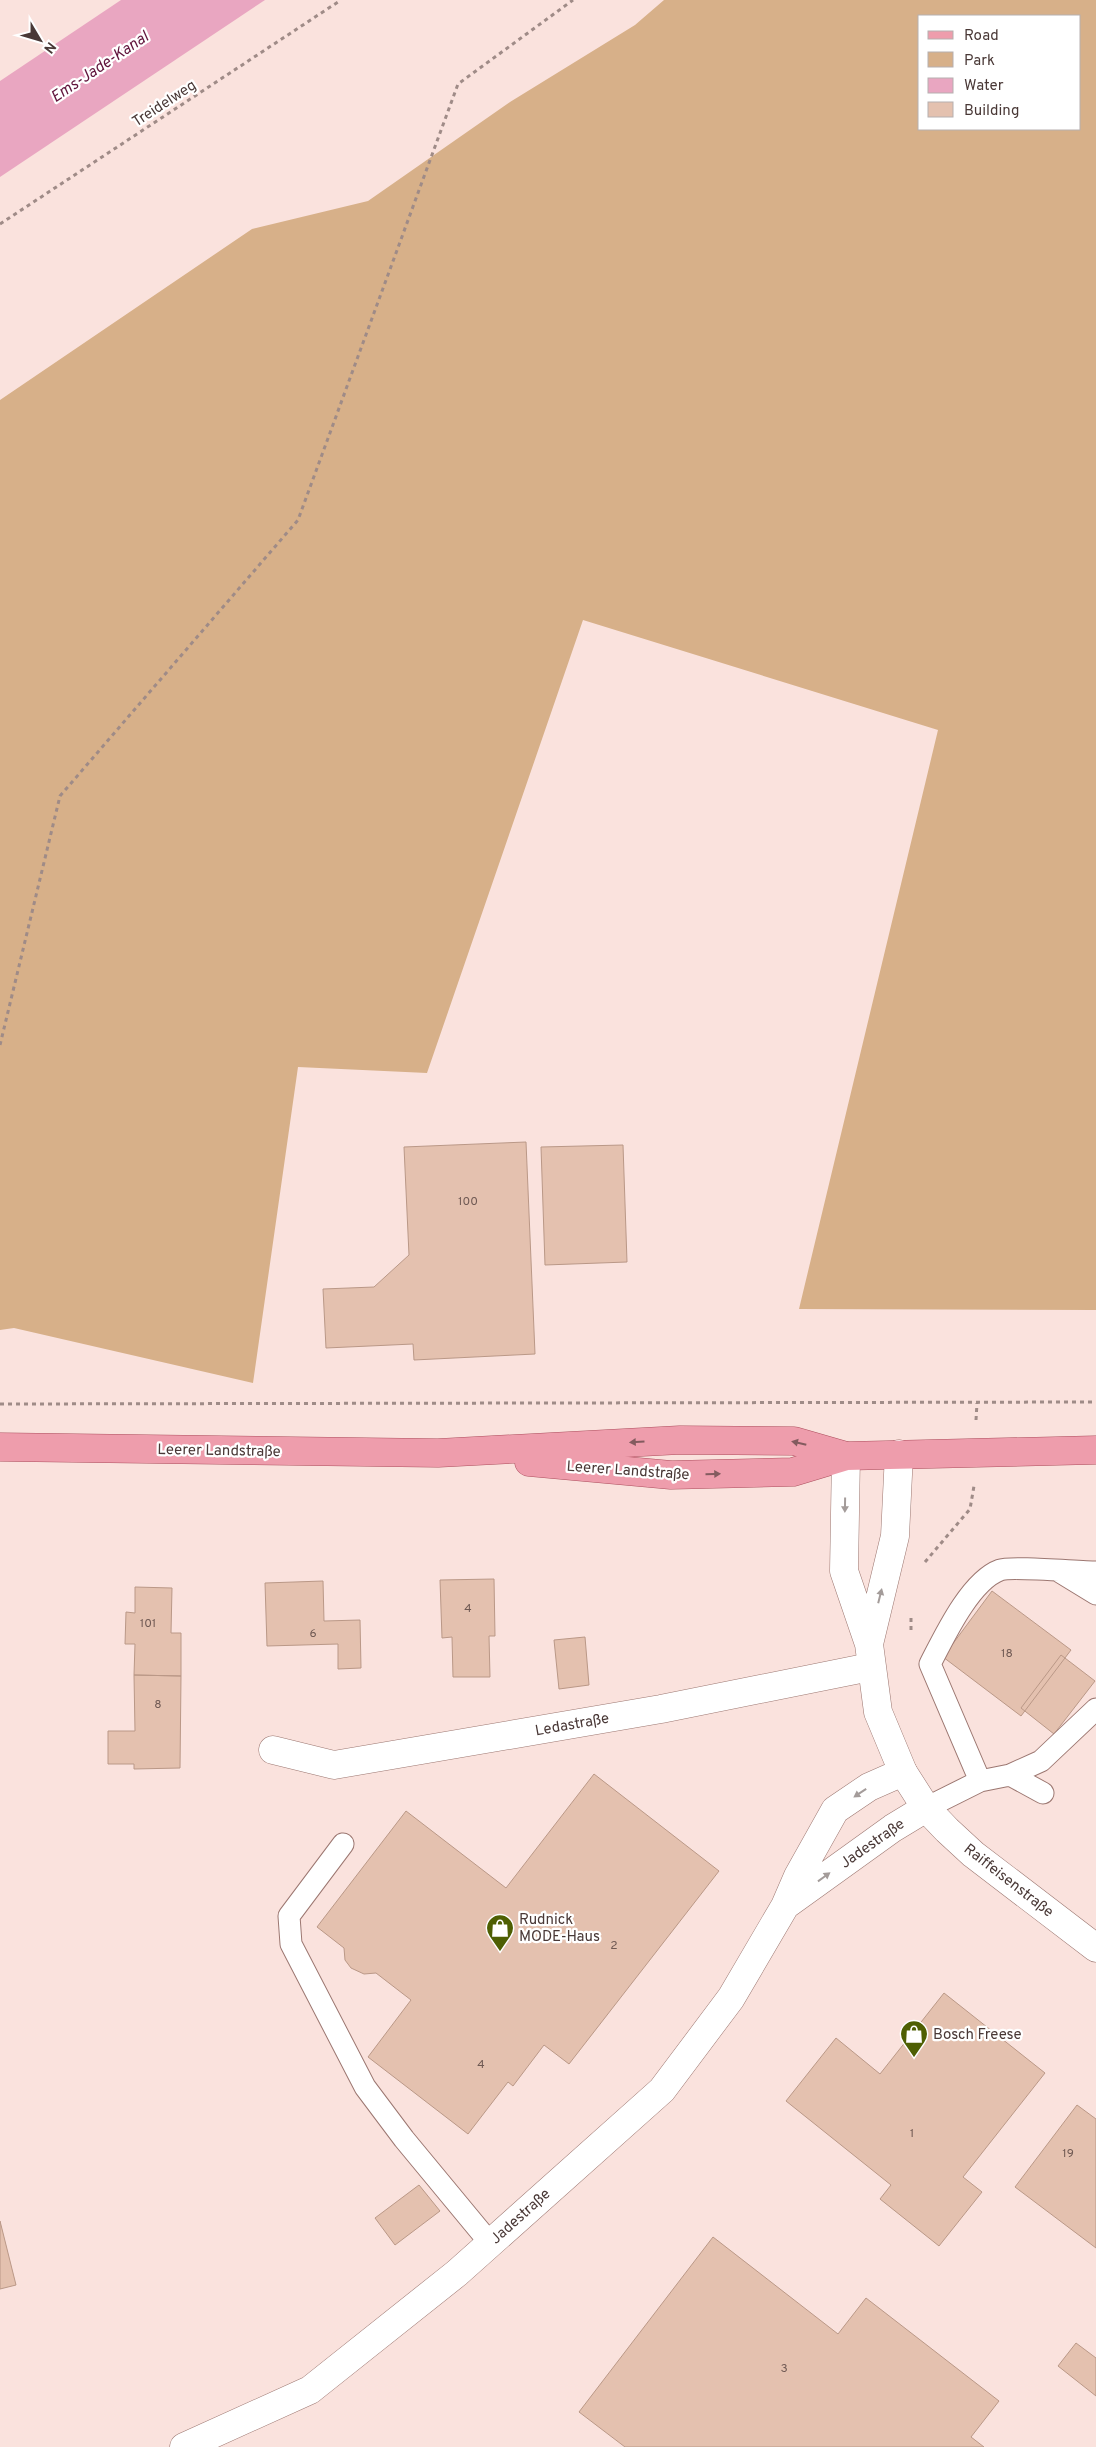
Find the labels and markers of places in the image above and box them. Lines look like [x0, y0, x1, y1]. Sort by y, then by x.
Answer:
place label: Rudnick MODE-Haus [519, 1911, 600, 1947]
shop icon: Rudnick MODE-Haus [485, 1913, 515, 1952]
shop icon: Bosch Freese [899, 2019, 929, 2058]
place label: Bosch Freese [933, 2026, 1022, 2045]

